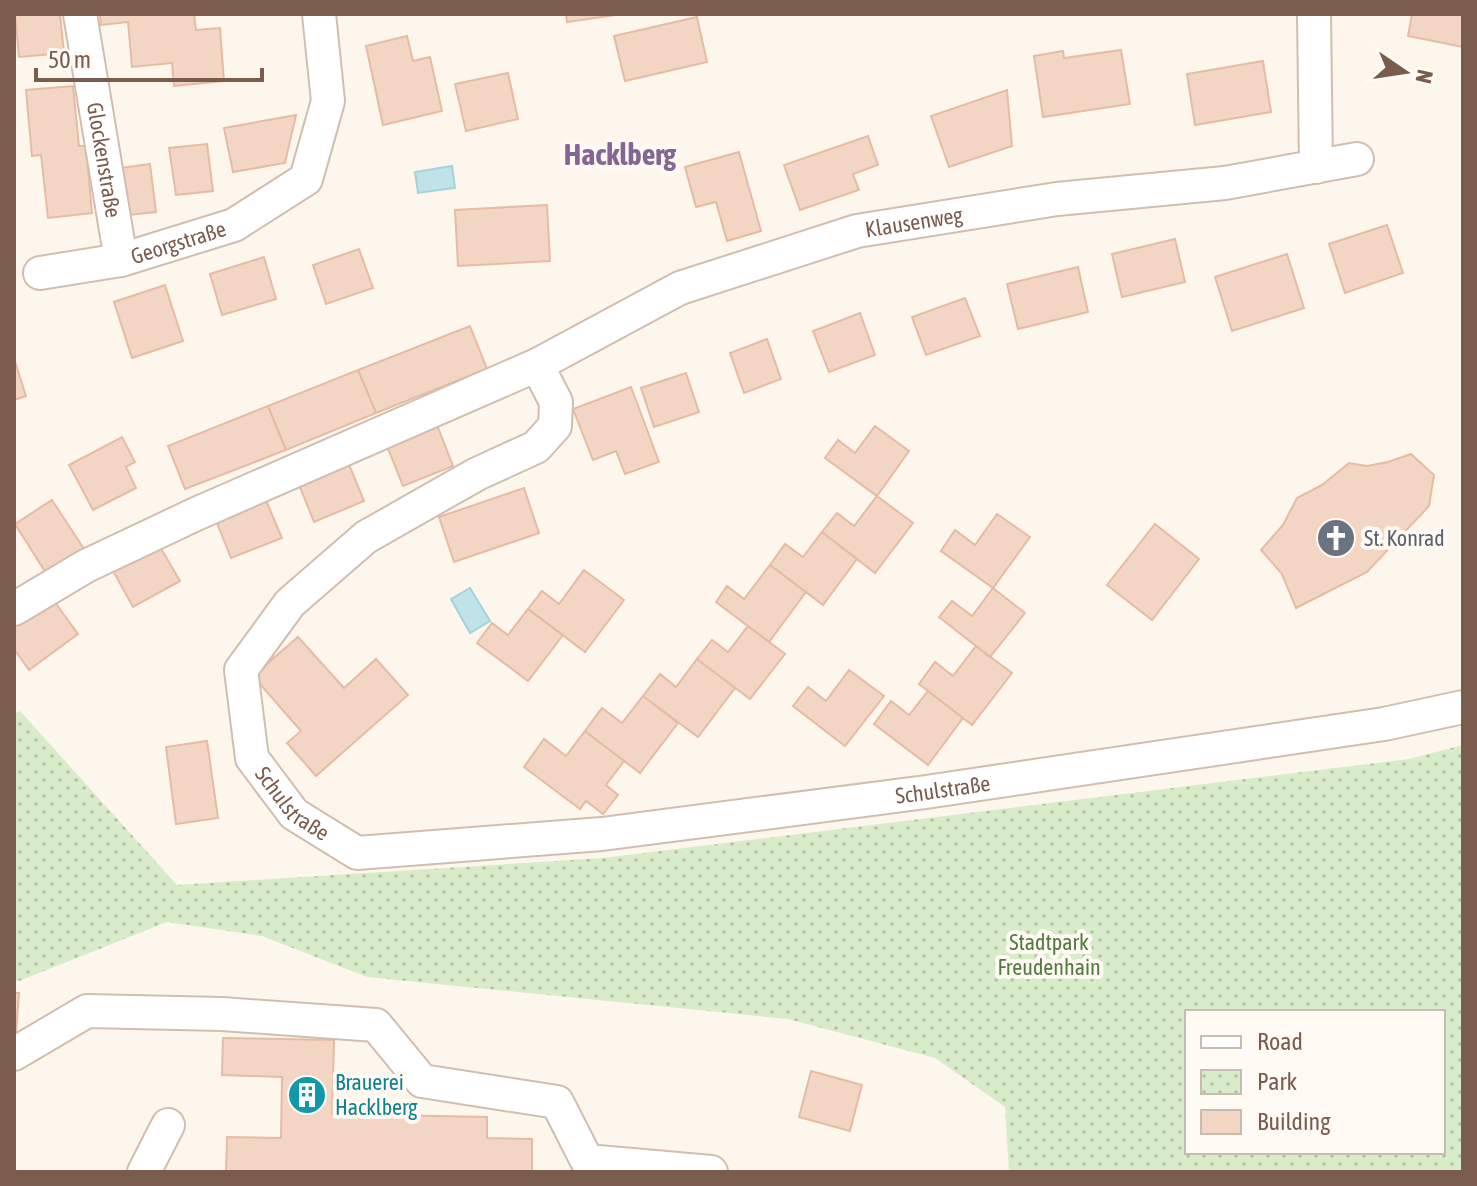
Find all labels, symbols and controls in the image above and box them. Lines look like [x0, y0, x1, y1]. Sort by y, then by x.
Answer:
scale bar [36, 32, 262, 82]
north arrow [1365, 32, 1445, 112]
text: 50 m [48, 46, 91, 73]
text: N [1410, 67, 1439, 86]
street label: Glockenstraße [82, 100, 127, 220]
district label: Hacklberg [564, 137, 676, 171]
street label: Klausenweg [863, 201, 965, 242]
street label: Georgstraße [128, 215, 229, 269]
church icon: St. Konrad [1315, 517, 1357, 559]
place label: St. Konrad [1364, 525, 1445, 551]
street label: Schulstraße [250, 761, 334, 846]
street label: Schulstraße [894, 770, 992, 809]
park label: Stadtpark Freudenhain [997, 929, 1101, 980]
legend [1185, 1010, 1445, 1154]
text: Road [1257, 1028, 1303, 1055]
text: Park [1257, 1068, 1298, 1095]
place label: Brauerei Hacklberg [335, 1069, 418, 1120]
building icon: Brauerei Hacklberg [286, 1074, 328, 1116]
text: Building [1257, 1108, 1331, 1135]

